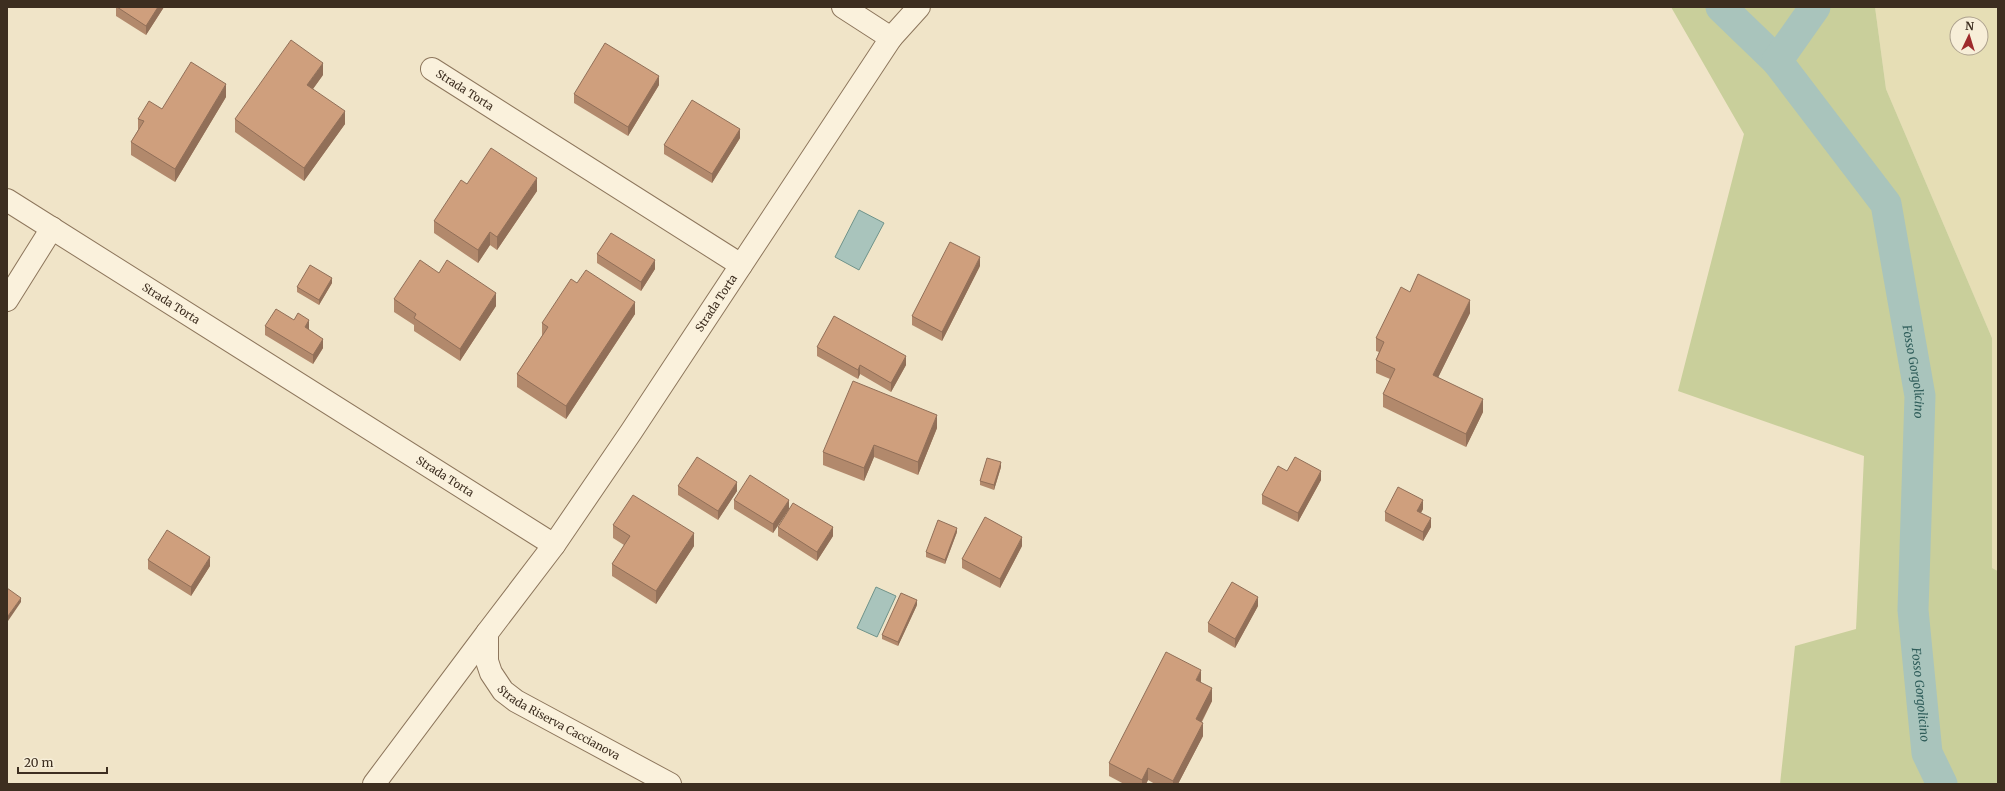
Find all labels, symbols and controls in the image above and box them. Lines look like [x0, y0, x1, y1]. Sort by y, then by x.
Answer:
north arrow [1949, 16, 1989, 56]
text: N [1965, 19, 1975, 33]
street label: Strada Torta [433, 66, 497, 113]
street label: Strada Torta [692, 272, 740, 334]
street label: Strada Torta [140, 280, 203, 327]
water label: Fosso Gorgolicino [1900, 323, 1928, 419]
street label: Strada Torta [414, 453, 477, 500]
water label: Fosso Gorgolicino [1909, 646, 1933, 743]
street label: Strada Riserva Caccianova [494, 683, 622, 763]
scale bar [18, 749, 107, 775]
text: 20 m [24, 755, 53, 770]

